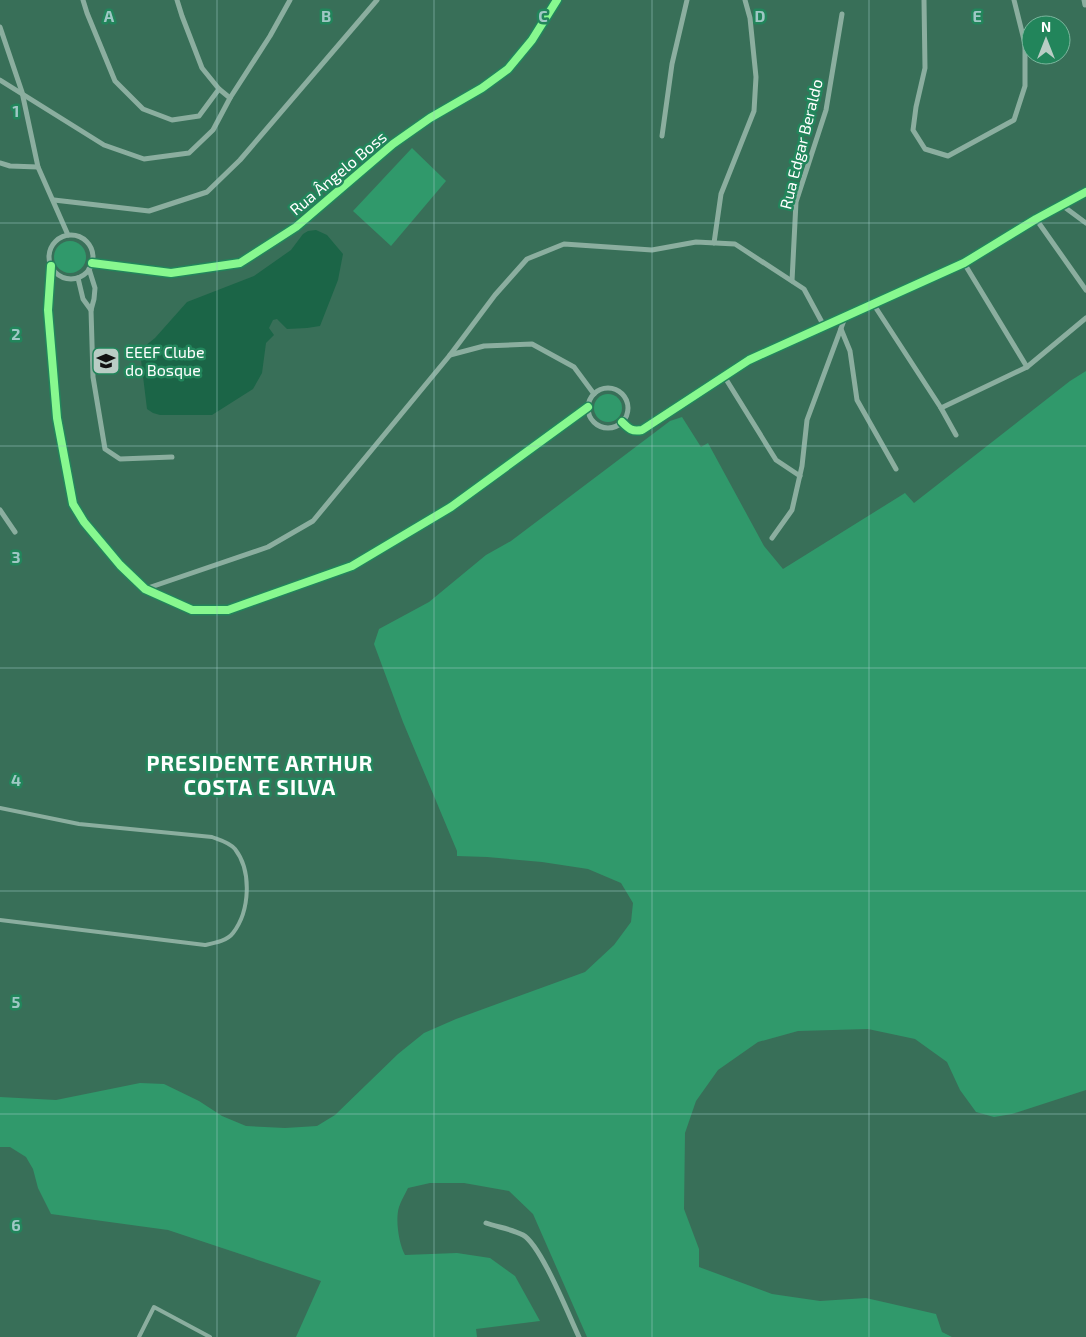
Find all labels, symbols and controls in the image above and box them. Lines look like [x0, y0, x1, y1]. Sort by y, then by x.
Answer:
text: A [104, 6, 115, 25]
text: B [321, 6, 331, 25]
text: C [538, 6, 548, 25]
text: D [755, 6, 766, 25]
text: E [972, 6, 982, 25]
north arrow [1021, 15, 1071, 65]
text: N [1041, 18, 1051, 35]
street label: Rua Edgar Beraldo [775, 77, 826, 211]
text: 1 [13, 101, 19, 120]
street label: Rua Ângelo Boss [285, 127, 390, 219]
text: 2 [11, 324, 21, 343]
place label: EEEF Clube do Bosque [125, 342, 205, 379]
school or university icon: EEEF Clube do Bosque [91, 346, 121, 376]
text: 3 [11, 547, 21, 566]
district label: PRESIDENTE ARTHUR COSTA E SILVA [147, 750, 373, 799]
text: 4 [11, 770, 21, 789]
text: 5 [12, 992, 21, 1011]
text: 6 [11, 1215, 21, 1234]

